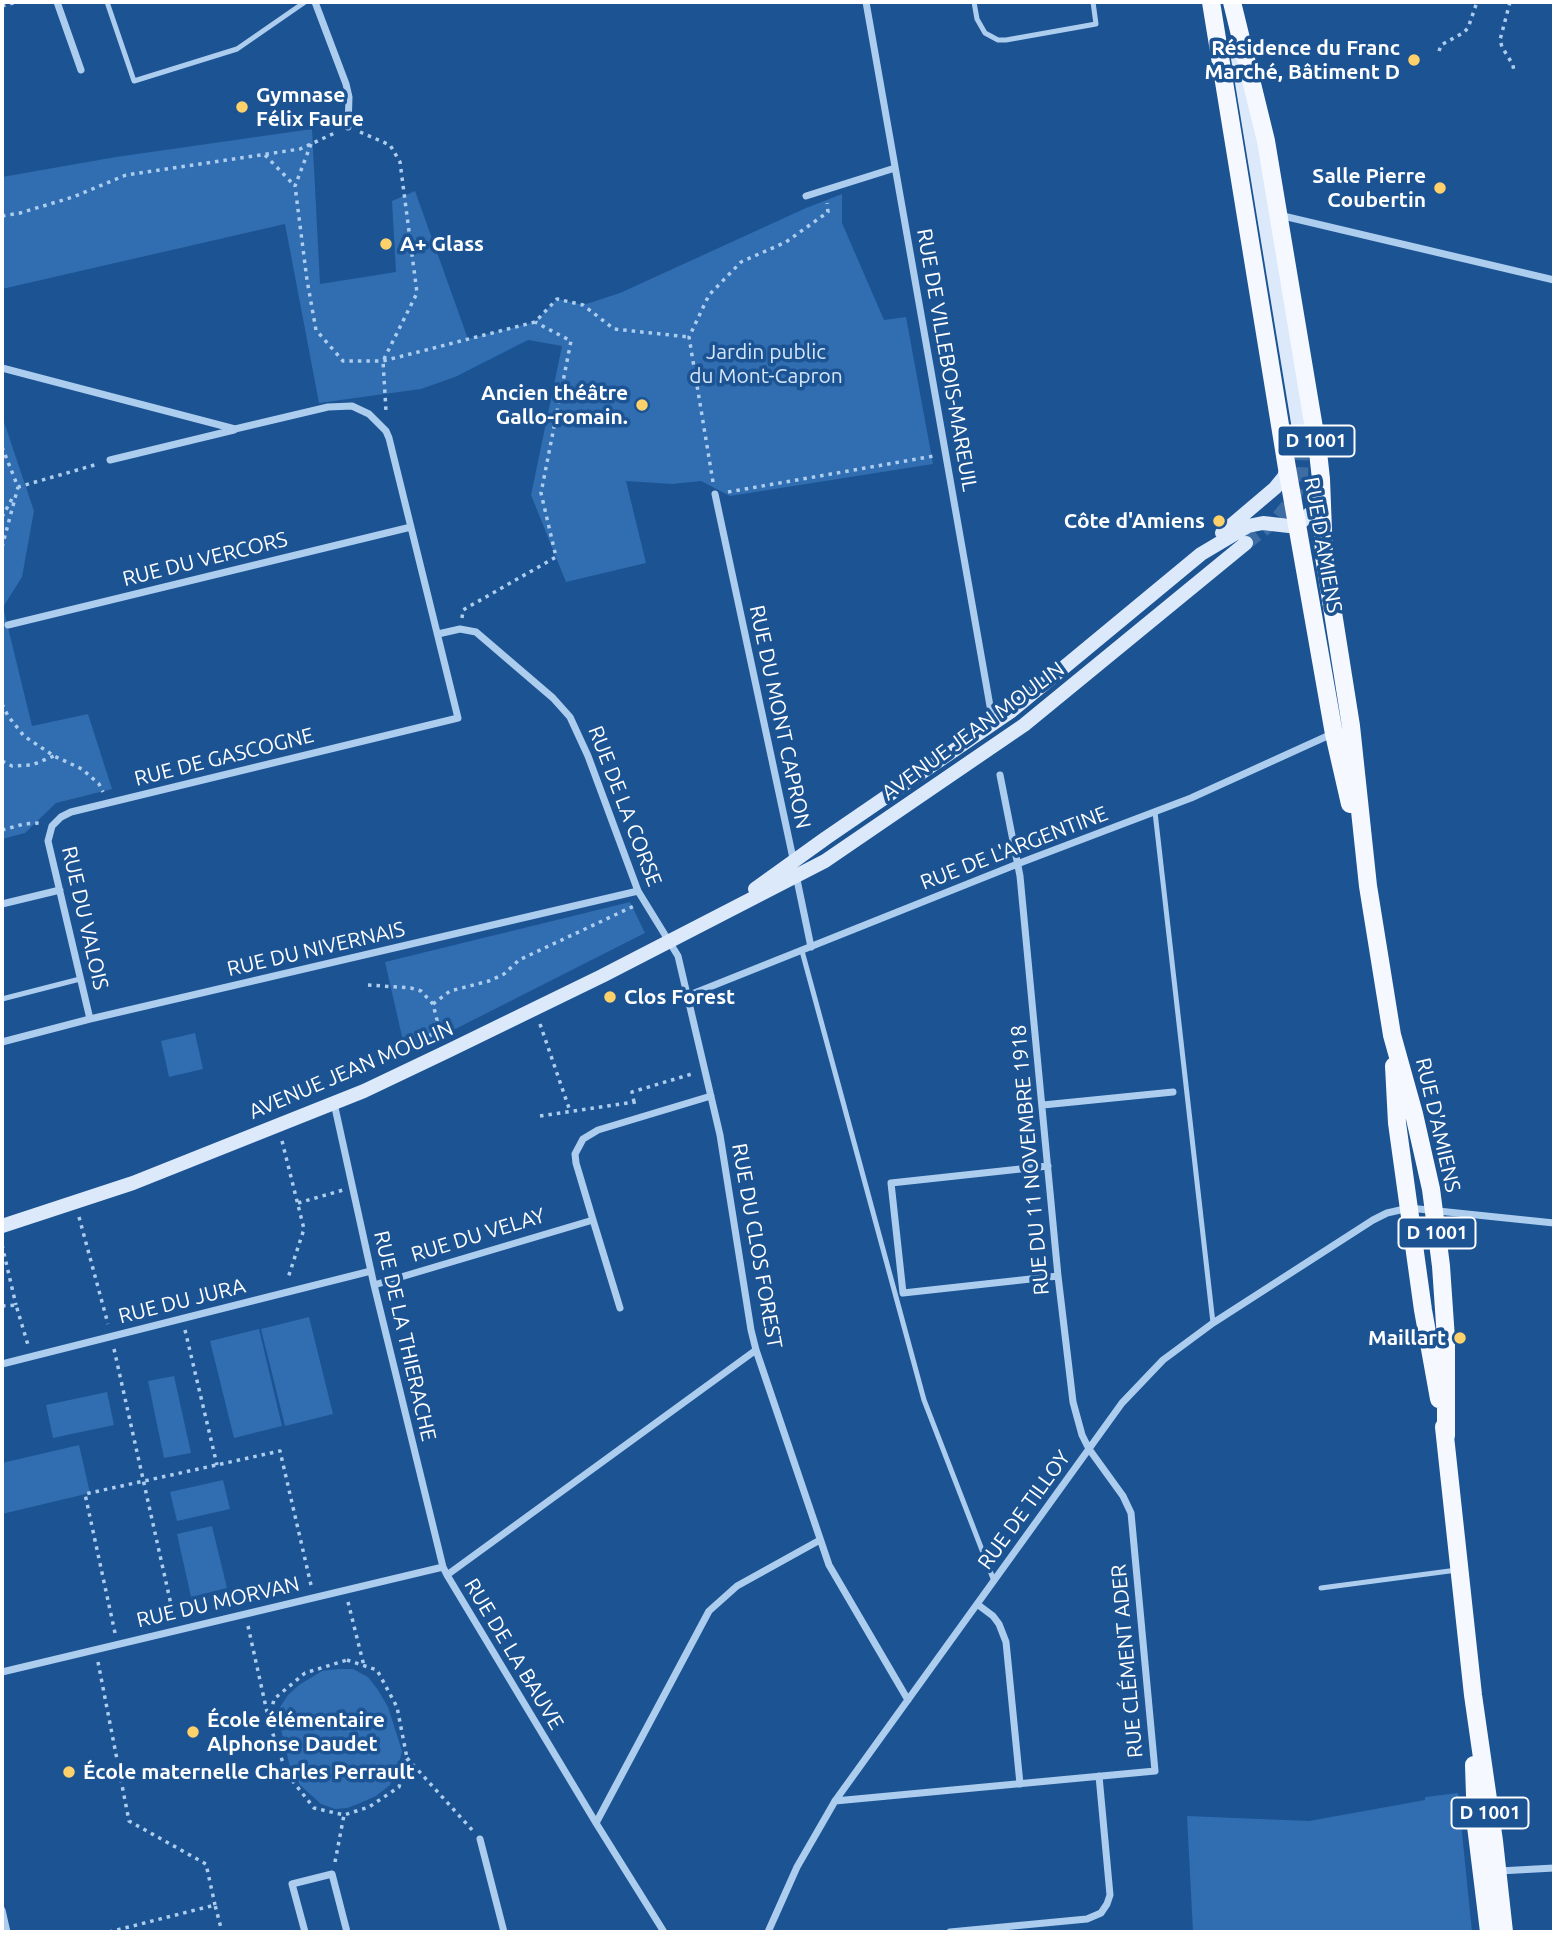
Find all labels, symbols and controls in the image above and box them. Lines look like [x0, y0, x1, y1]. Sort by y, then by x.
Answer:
place label: Résidence du Franc Marché, Bâtiment D [1205, 35, 1400, 85]
marker: Résidence du Franc Marché, Bâtiment D [1406, 52, 1422, 68]
place label: Gymnase Félix Faure [256, 82, 364, 132]
marker: Gymnase Félix Faure [234, 99, 250, 115]
place label: Salle Pierre Coubertin [1312, 163, 1426, 213]
marker: Salle Pierre Coubertin [1432, 180, 1448, 196]
street label: RUE DE VILLEBOIS-MAREUIL [911, 227, 983, 493]
place label: A+ Glass [400, 231, 484, 257]
marker: A+ Glass [378, 236, 394, 252]
park label: Jardin public du Mont-Capron [689, 339, 843, 389]
place label: Ancien théâtre Gallo-romain. [481, 380, 628, 430]
marker: Ancien théâtre Gallo-romain. [634, 397, 650, 413]
road number: D 1001 [1278, 426, 1354, 456]
street label: RUE D'AMIENS [1299, 475, 1347, 615]
place label: Côte d'Amiens [1064, 508, 1205, 534]
marker: Côte d'Amiens [1211, 513, 1227, 529]
street label: RUE DU VERCORS [120, 526, 290, 592]
street label: RUE DU MONT CAPRON [744, 603, 816, 831]
street label: AVENUE JEAN MOULIN [877, 656, 1069, 806]
street label: RUE DE LA CORSE [583, 722, 667, 890]
street label: RUE DE GASCOGNE [132, 723, 316, 791]
street label: RUE DE L'ARGENTINE [917, 801, 1111, 895]
street label: RUE DU VALOIS [56, 844, 114, 992]
street label: RUE DU NIVERNAIS [225, 916, 407, 982]
place label: Clos Forest [624, 984, 735, 1010]
marker: Clos Forest [602, 989, 618, 1005]
street label: AVENUE JEAN MOULIN [245, 1016, 457, 1124]
street label: RUE DU 11 NOVEMBRE 1918 [1006, 1024, 1054, 1296]
street label: RUE D'AMIENS [1410, 1055, 1466, 1195]
street label: RUE DU CLOS FOREST [727, 1141, 787, 1351]
street label: RUE DU VELAY [408, 1203, 548, 1267]
road number: D 1001 [1398, 1218, 1476, 1248]
street label: RUE DE LA THIERACHE [369, 1228, 441, 1444]
street label: RUE DU JURA [116, 1273, 248, 1329]
place label: Maillart [1368, 1325, 1446, 1351]
marker: Maillart [1452, 1330, 1468, 1346]
street label: RUE DE TILLOY [972, 1446, 1076, 1574]
street label: RUE CLÉMENT ADER [1106, 1563, 1148, 1759]
street label: RUE DU MORVAN [134, 1571, 302, 1633]
street label: RUE DE LA BAUVE [459, 1574, 569, 1734]
place label: École élémentaire Alphonse Daudet [207, 1707, 385, 1757]
marker: École élémentaire Alphonse Daudet [185, 1724, 201, 1740]
place label: École maternelle Charles Perrault [83, 1759, 415, 1785]
marker: École maternelle Charles Perrault [61, 1764, 77, 1780]
road number: D 1001 [1452, 1798, 1528, 1828]

